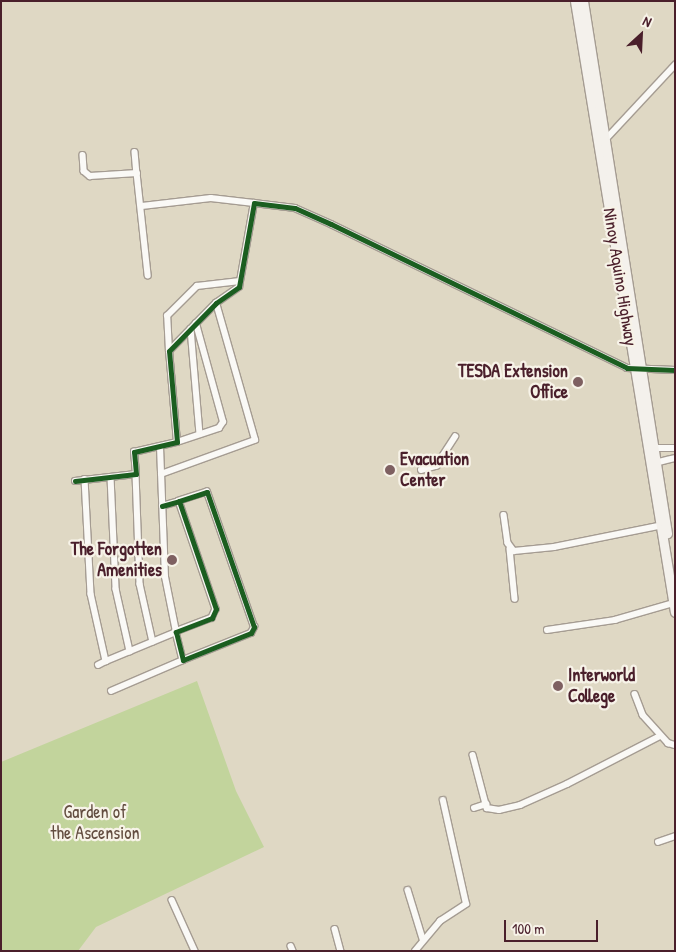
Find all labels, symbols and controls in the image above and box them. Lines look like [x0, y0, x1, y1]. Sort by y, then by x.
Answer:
north arrow [616, 10, 666, 60]
text: N [640, 11, 655, 31]
street label: Ninoy Aquino Highway [598, 206, 642, 348]
place label: TESDA Extension Office [458, 361, 568, 404]
marker: TESDA Extension Office [572, 376, 584, 388]
place label: Evacuation Center [400, 449, 469, 492]
marker: Evacuation Center [384, 464, 396, 476]
place label: The Forgotten Amenities [71, 539, 162, 582]
marker: The Forgotten Amenities [166, 554, 178, 566]
place label: Interworld College [568, 665, 635, 708]
marker: Interworld College [552, 680, 564, 692]
park label: Garden of the Ascension [50, 802, 140, 844]
scale bar [506, 910, 600, 942]
text: 100 m [512, 918, 545, 939]

